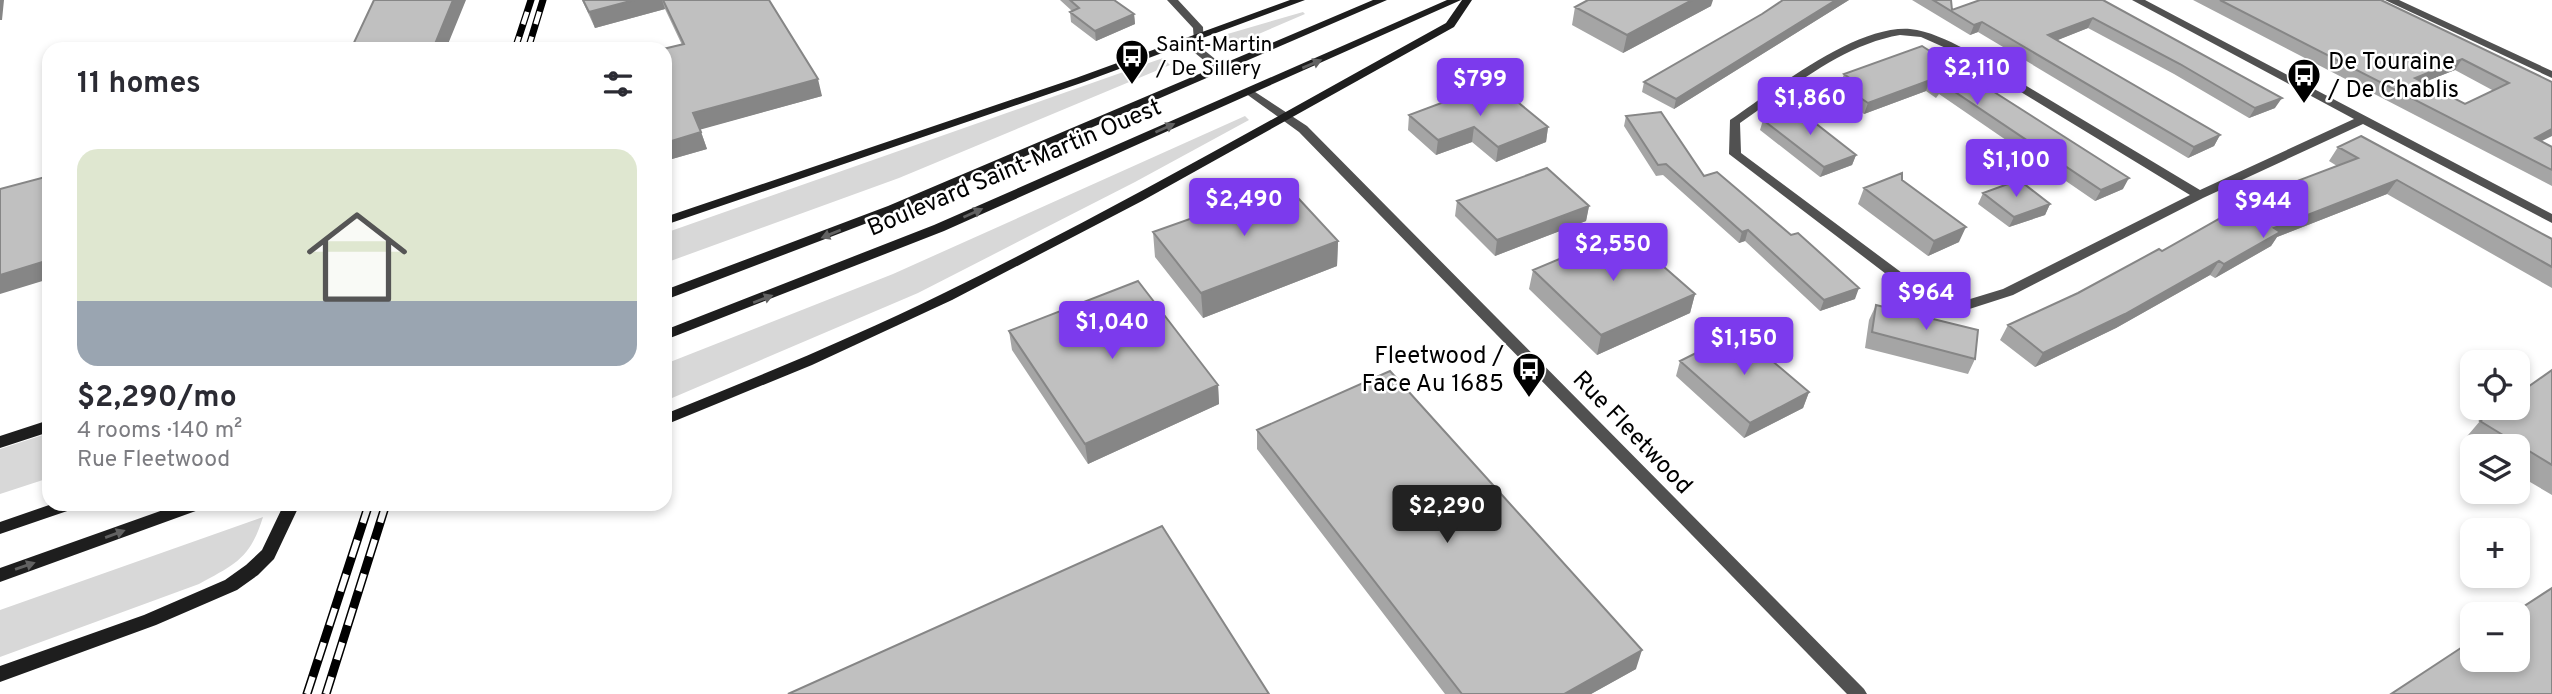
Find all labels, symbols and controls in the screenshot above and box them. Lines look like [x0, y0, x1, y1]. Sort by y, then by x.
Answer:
place label: Saint-Martin / De Sillery [1155, 32, 1272, 83]
bus stop icon: Saint-Martin / De Sillery [1113, 37, 1151, 86]
pin: $2,110 [1920, 48, 2034, 107]
place label: De Touraine / De Chablis [2327, 48, 2459, 106]
text: $2,110 [1943, 55, 2011, 84]
bus stop icon: De Touraine / De Chablis [2285, 56, 2323, 105]
one-way arrow [1301, 58, 1322, 69]
pin: $799 [1439, 58, 1521, 118]
icon: filters [599, 65, 637, 103]
text: 11 homes [77, 66, 201, 103]
text: $799 [1453, 66, 1507, 95]
pin: $1,860 [1753, 78, 1867, 137]
text: $1,860 [1774, 85, 1846, 114]
street label: Boulevard Saint-Martin Ouest [863, 93, 1166, 244]
one-way arrow [1155, 122, 1175, 134]
pin: $1,100 [1959, 140, 2073, 199]
text: $1,100 [1982, 147, 2050, 176]
pin: $2,490 [1187, 178, 1301, 238]
pin: $944 [2222, 180, 2304, 240]
text: $2,490 [1205, 186, 1283, 215]
text: $944 [2234, 188, 2292, 217]
icon: home [294, 194, 420, 320]
one-way arrow [963, 207, 984, 218]
pin: $2,550 [1556, 224, 1670, 283]
one-way arrow [820, 228, 841, 239]
text: $2,550 [1575, 231, 1651, 260]
pin: $964 [1885, 272, 1967, 332]
text: $964 [1898, 280, 1954, 309]
one-way arrow [752, 293, 773, 304]
pin: $1,040 [1055, 302, 1169, 361]
text: $1,040 [1075, 309, 1149, 338]
pin: $1,150 [1687, 318, 1801, 377]
text: $1,150 [1710, 325, 1778, 354]
place label: Fleetwood / Face Au 1685 [1361, 342, 1504, 400]
bus stop icon: Fleetwood / Face Au 1685 [1510, 350, 1548, 399]
map controls [2460, 350, 2530, 672]
button: locate [2460, 350, 2530, 420]
street label: Rue Fleetwood [1565, 365, 1698, 501]
text: $2,290/mo [77, 380, 237, 417]
text: 4 rooms · 140 m² [77, 417, 242, 446]
button: layers [2460, 434, 2530, 504]
text: Rue Fleetwood [77, 446, 230, 475]
pin: $2,290 [1390, 486, 1504, 545]
text: $2,290 [1408, 493, 1486, 522]
button: + [2460, 518, 2530, 588]
one-way arrow [104, 529, 125, 540]
one-way arrow [15, 560, 36, 571]
button: − [2460, 602, 2530, 672]

